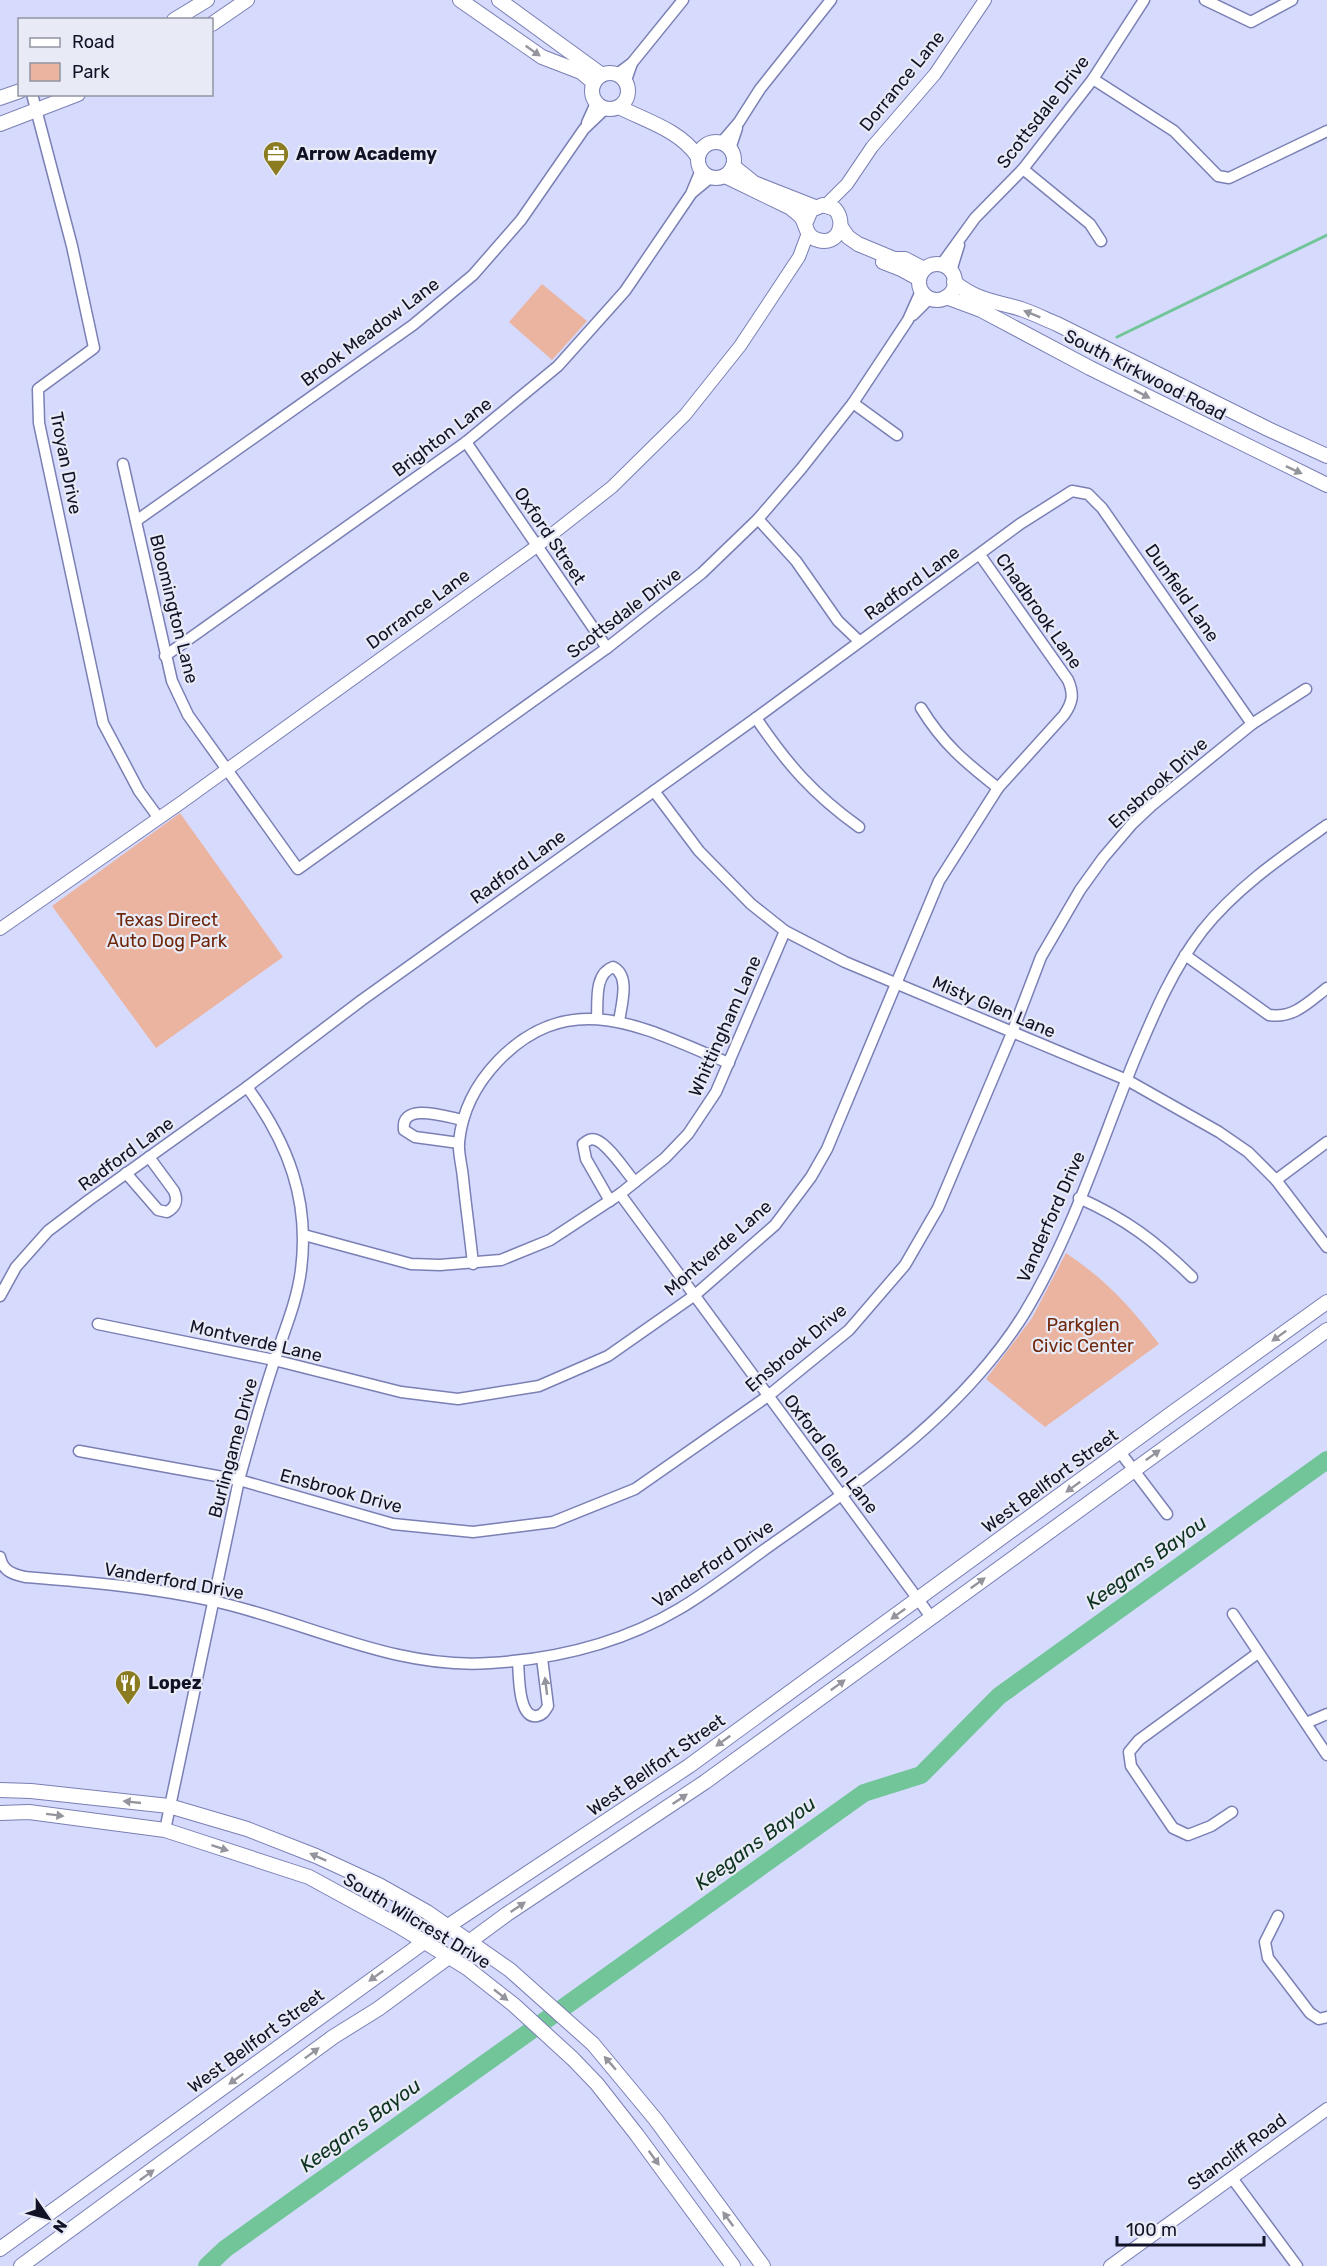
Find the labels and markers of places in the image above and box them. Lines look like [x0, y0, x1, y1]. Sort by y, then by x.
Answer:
office icon: Arrow Academy [261, 139, 291, 177]
place label: Arrow Academy [296, 143, 437, 165]
restaurant icon: Lopez [113, 1668, 143, 1706]
place label: Lopez [148, 1672, 202, 1694]

